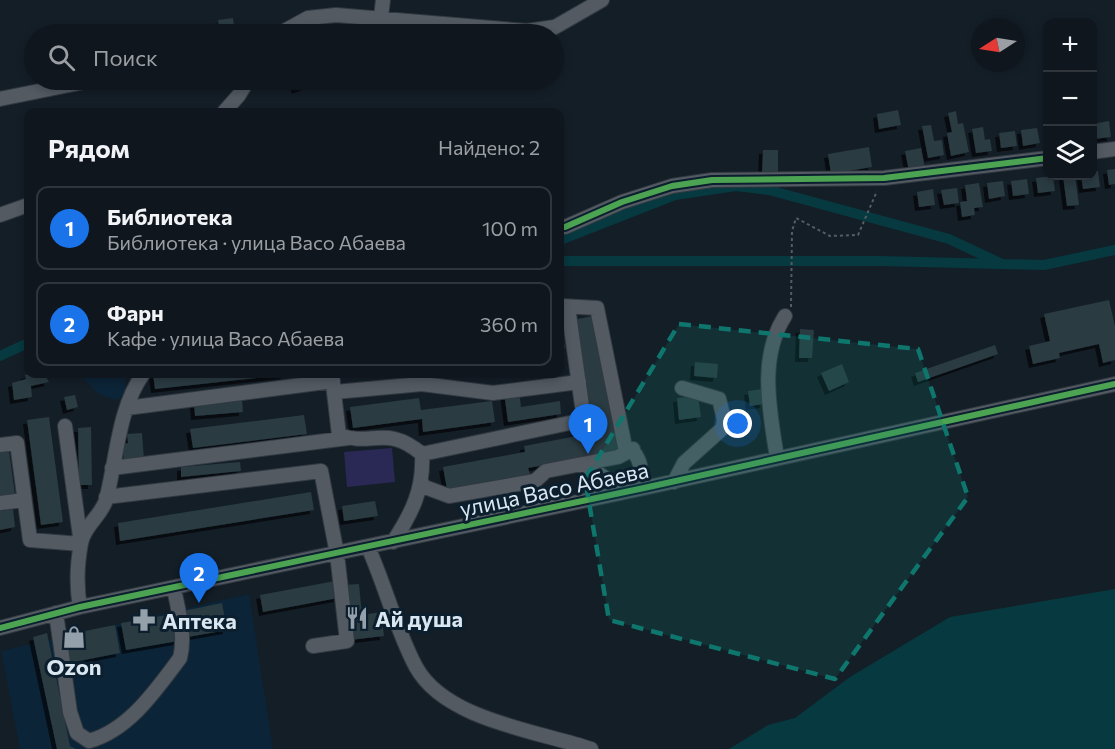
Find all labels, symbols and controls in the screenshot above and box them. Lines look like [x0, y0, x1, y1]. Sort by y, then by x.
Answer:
north arrow [971, 18, 1025, 72]
map controls [1043, 18, 1097, 180]
button: + [1043, 18, 1097, 72]
search box [24, 24, 564, 90]
icon: search [45, 41, 78, 74]
text: Поиск [93, 44, 158, 71]
button: − [1043, 72, 1097, 126]
button: layers [1043, 126, 1097, 180]
text: Рядом [48, 132, 130, 163]
text: Найдено: 2 [438, 135, 540, 159]
text: Библиотека [107, 203, 232, 230]
text: 1 [65, 216, 74, 240]
text: 100 m [482, 216, 538, 240]
text: Библиотека · улица Васо Абаева [107, 230, 406, 254]
text: Фарн [107, 299, 164, 326]
text: 2 [64, 312, 75, 336]
text: 360 m [480, 312, 538, 336]
text: Кафе · улица Васо Абаева [107, 326, 344, 350]
pin: 1 [568, 404, 608, 454]
your location [723, 409, 752, 438]
street label: улица Васо Абаева [457, 456, 651, 522]
pin: 2 [180, 554, 218, 603]
restaurant icon: Ай душа [344, 605, 370, 631]
place label: Ай душа [375, 605, 463, 632]
pharmacy icon: Аптека [131, 607, 157, 633]
place label: Аптека [162, 607, 237, 634]
shop icon: Ozon [61, 624, 87, 650]
place label: Ozon [46, 653, 102, 680]

